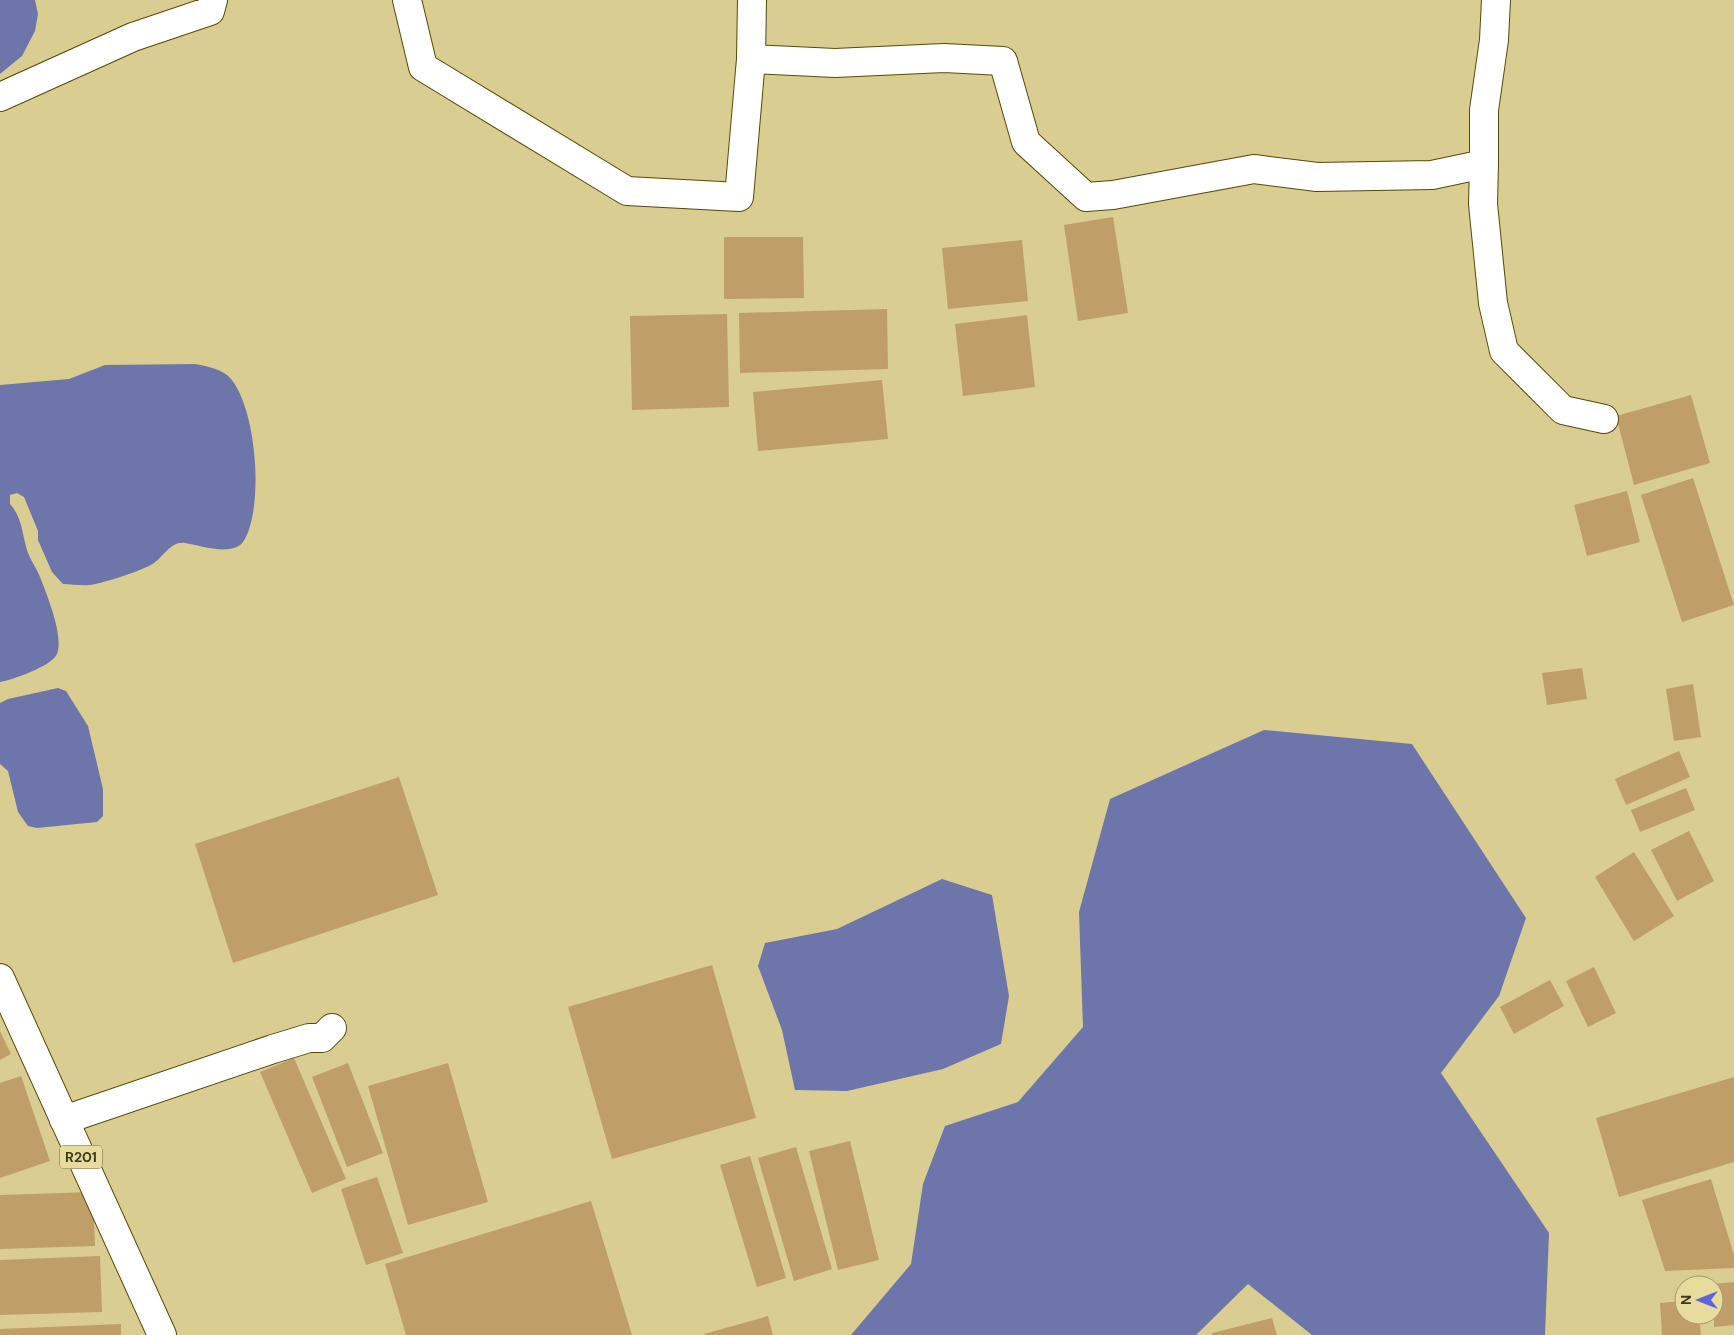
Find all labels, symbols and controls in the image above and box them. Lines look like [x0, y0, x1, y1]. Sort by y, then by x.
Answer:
road number: R201 [60, 1146, 102, 1168]
north arrow [1674, 1275, 1724, 1325]
text: N [1677, 1295, 1695, 1305]

